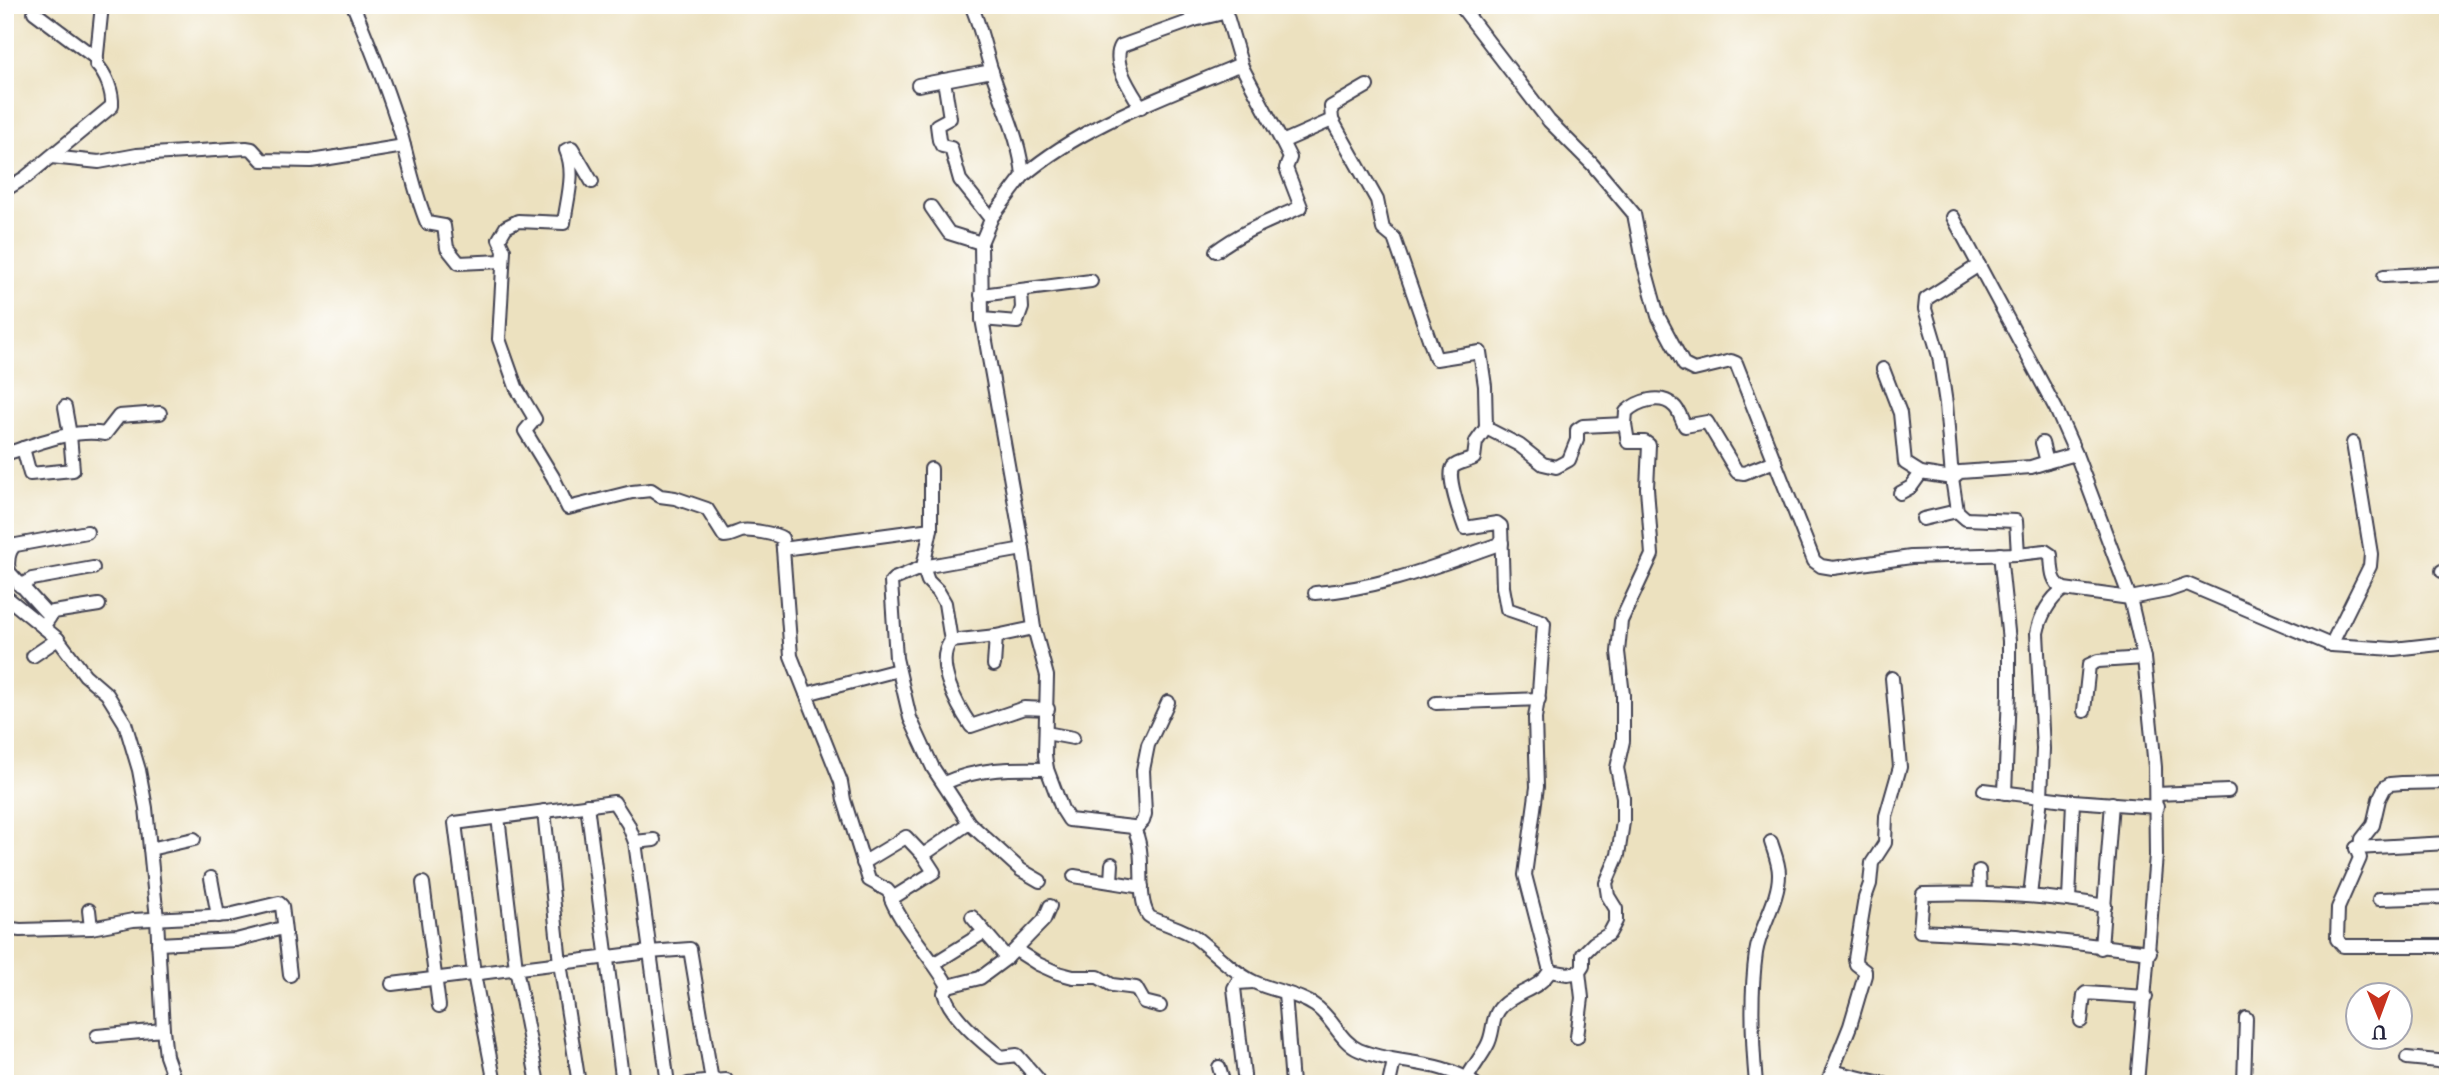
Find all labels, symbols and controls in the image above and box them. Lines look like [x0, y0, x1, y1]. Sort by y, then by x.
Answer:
north arrow [2344, 981, 2414, 1050]
text: U [2371, 1021, 2387, 1044]

